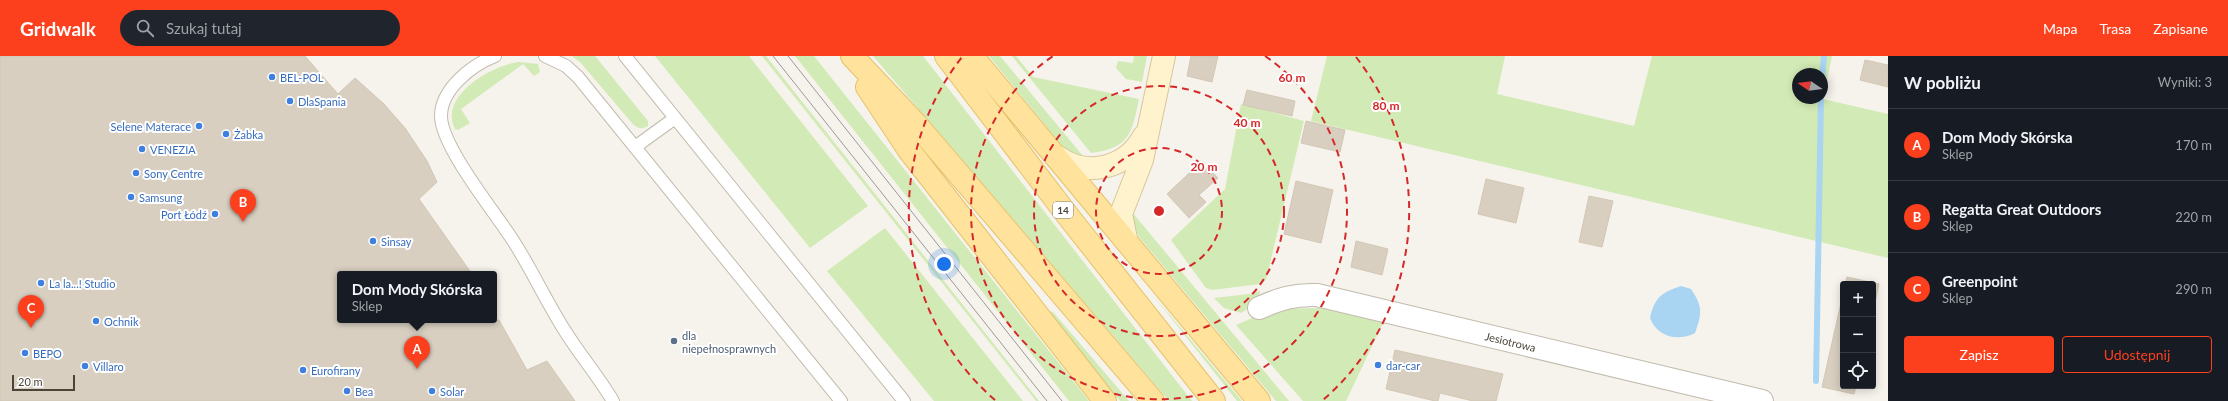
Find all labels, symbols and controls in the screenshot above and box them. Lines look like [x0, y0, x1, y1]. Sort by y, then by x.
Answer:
search box [120, 10, 400, 46]
text: Gridwalk [20, 17, 96, 40]
icon: search [134, 17, 156, 39]
text: Szukaj tutaj [166, 19, 242, 37]
text: Mapa [2043, 20, 2078, 37]
text: Trasa [2100, 20, 2131, 37]
text: Zapisane [2153, 20, 2208, 37]
north arrow [1792, 68, 1828, 104]
text: 60 m [1279, 70, 1305, 85]
place label: BEL-POL [280, 71, 324, 84]
marker: BEL-POL [267, 72, 277, 82]
text: W pobliżu [1904, 72, 1981, 93]
text: Wyniki: 3 [2158, 74, 2212, 90]
place label: DlaSpania [298, 95, 346, 108]
marker: DlaSpania [285, 96, 295, 106]
text: 80 m [1373, 98, 1399, 113]
text: 40 m [1234, 115, 1260, 130]
place label: Selene Materace [111, 120, 191, 133]
marker: Selene Materace [194, 121, 204, 131]
place label: Żabka [234, 128, 263, 141]
text: Dom Mody Skórska [1942, 128, 2073, 146]
marker: Żabka [221, 129, 231, 139]
text: A [1912, 137, 1922, 153]
text: 170 m [2175, 137, 2212, 153]
place label: VENEZIA [150, 143, 196, 156]
marker: VENEZIA [137, 144, 147, 154]
text: Sklep [1942, 146, 1973, 162]
text: 20 m [1191, 159, 1217, 174]
place label: Sony Centre [144, 167, 203, 180]
marker: Sony Centre [131, 168, 141, 178]
pin: B [230, 189, 256, 222]
place label: Samsung [139, 191, 182, 204]
marker: Samsung [126, 192, 136, 202]
text: Regatta Great Outdoors [1942, 200, 2101, 218]
road number: 14 [1053, 202, 1073, 218]
centre of rings [1152, 204, 1166, 218]
place label: Port Łódź [161, 208, 207, 221]
marker: Port Łódź [210, 209, 220, 219]
text: B [1913, 209, 1921, 225]
text: 220 m [2175, 209, 2212, 225]
text: Sklep [1942, 218, 1973, 234]
place label: Sinsay [381, 235, 412, 248]
marker: Sinsay [368, 236, 378, 246]
your location [934, 254, 954, 274]
popup [337, 271, 497, 323]
text: Greenpoint [1942, 272, 2018, 290]
place label: La la...! Studio [49, 277, 115, 290]
marker: La la...! Studio [36, 278, 46, 288]
text: Dom Mody Skórska [352, 280, 482, 298]
map controls [1840, 281, 1876, 389]
button: + [1840, 281, 1876, 317]
text: C [1913, 281, 1921, 297]
text: 290 m [2175, 281, 2212, 297]
text: Sklep [1942, 290, 1973, 306]
pin: C [18, 295, 44, 328]
text: Sklep [352, 298, 382, 314]
place label: Ochnik [104, 315, 139, 328]
marker: Ochnik [91, 316, 101, 326]
button: − [1840, 317, 1876, 353]
place label: dla niepełnosprawnych [682, 329, 776, 355]
street label: Jesiotrowa [1484, 329, 1537, 353]
pin: A [404, 336, 430, 369]
marker: dla niepełnosprawnych [669, 336, 679, 346]
button: Zapisz [1904, 336, 2054, 373]
button: Udostępnij [2062, 336, 2212, 373]
place label: BEPO [33, 347, 62, 360]
marker: BEPO [20, 348, 30, 358]
button: locate [1840, 353, 1876, 389]
place label: dar-car [1386, 359, 1420, 372]
place label: Villaro [93, 360, 124, 373]
marker: dar-car [1373, 360, 1383, 370]
marker: Villaro [80, 361, 90, 371]
place label: Eurofirany [311, 364, 361, 377]
marker: Eurofirany [298, 365, 308, 375]
scale bar [12, 373, 75, 392]
text: 20 m [18, 375, 43, 388]
place label: Bea [355, 385, 373, 398]
place label: Solar [440, 385, 464, 398]
marker: Bea [342, 386, 352, 396]
marker: Solar [427, 386, 437, 396]

